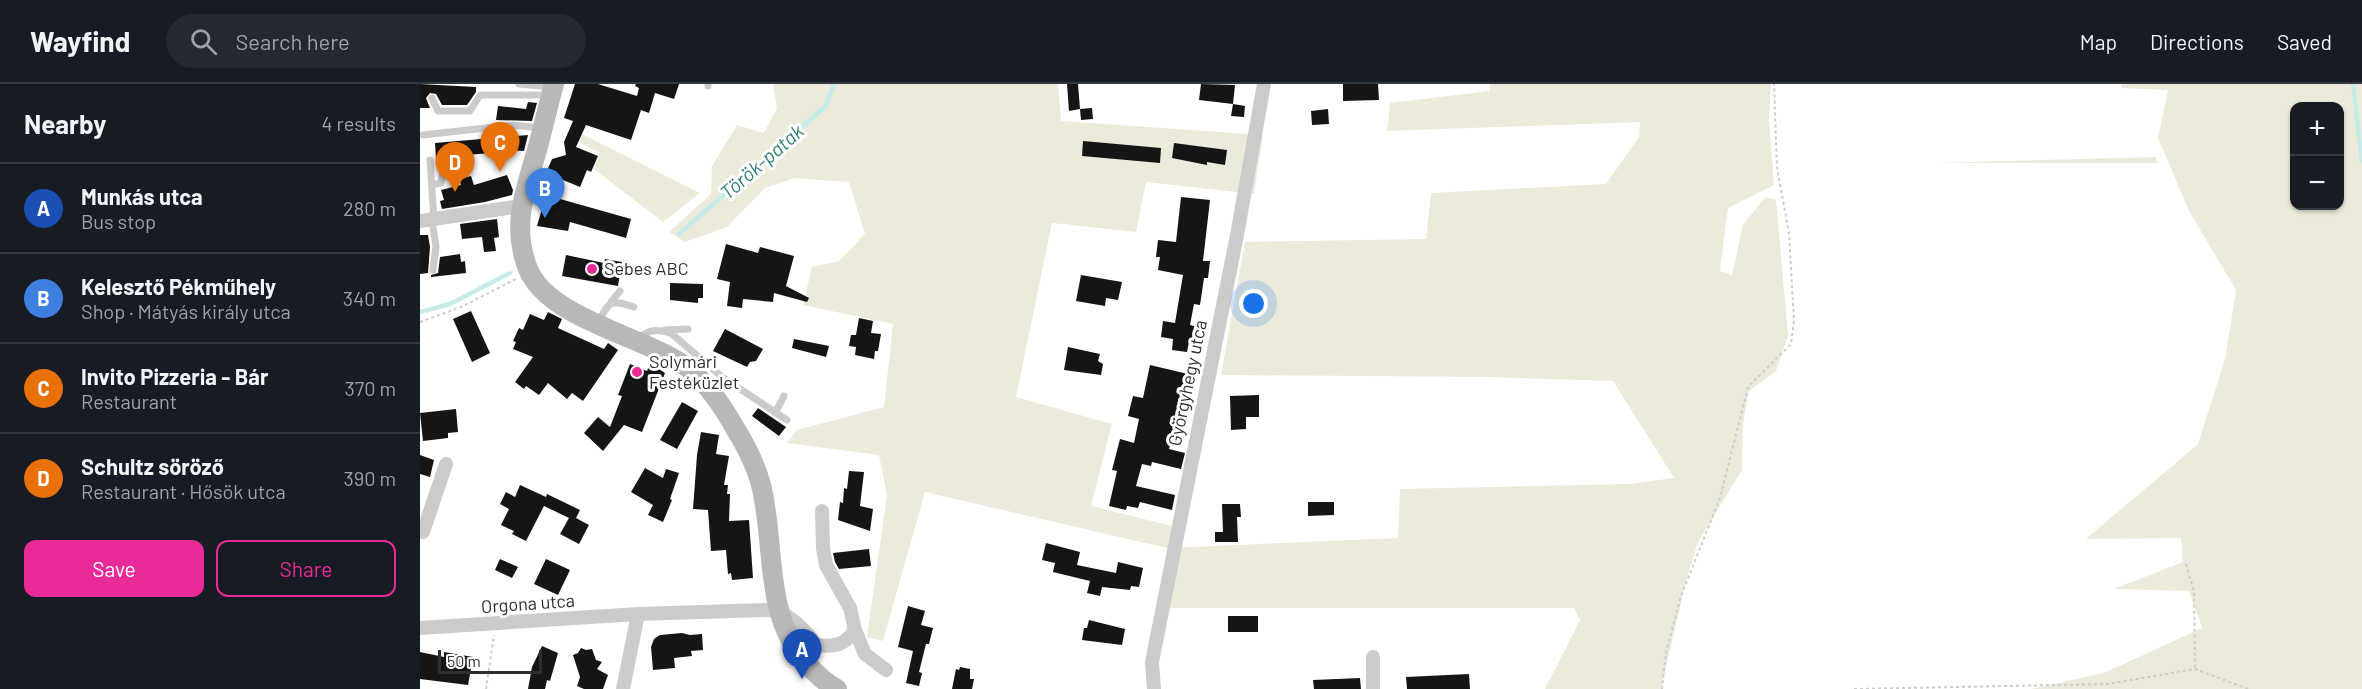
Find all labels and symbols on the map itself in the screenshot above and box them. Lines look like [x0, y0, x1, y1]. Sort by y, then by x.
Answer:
water label: Török-patak [715, 118, 808, 204]
pin: C [480, 122, 520, 172]
pin: D [435, 142, 474, 192]
pin: B [526, 168, 564, 218]
place label: Sebes ABC [604, 257, 689, 279]
marker: Sebes ABC [585, 262, 599, 276]
your location [1239, 289, 1268, 318]
street label: Györgyhegy utca [1163, 318, 1211, 448]
place label: Solymári Festéküzlet [649, 350, 739, 393]
marker: Solymári Festéküzlet [630, 365, 644, 379]
street label: Orgona utca [480, 589, 576, 617]
pin: A [782, 630, 821, 679]
scale bar [438, 647, 542, 674]

